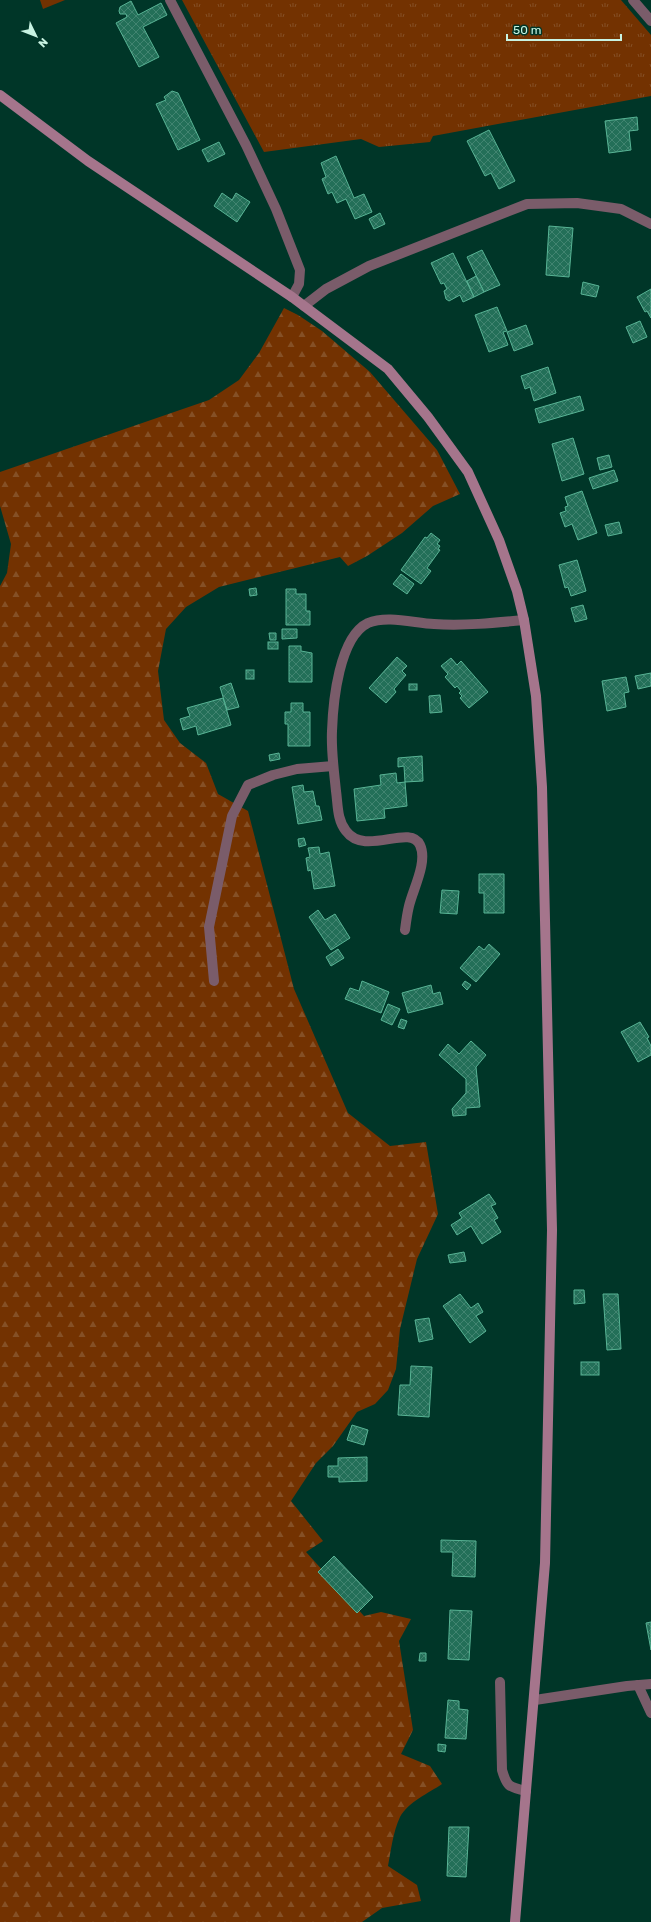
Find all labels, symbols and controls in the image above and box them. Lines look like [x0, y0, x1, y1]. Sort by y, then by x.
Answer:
north arrow [16, 16, 56, 56]
scale bar [507, 16, 621, 42]
text: 50 m [513, 23, 541, 37]
text: N [35, 35, 50, 50]

